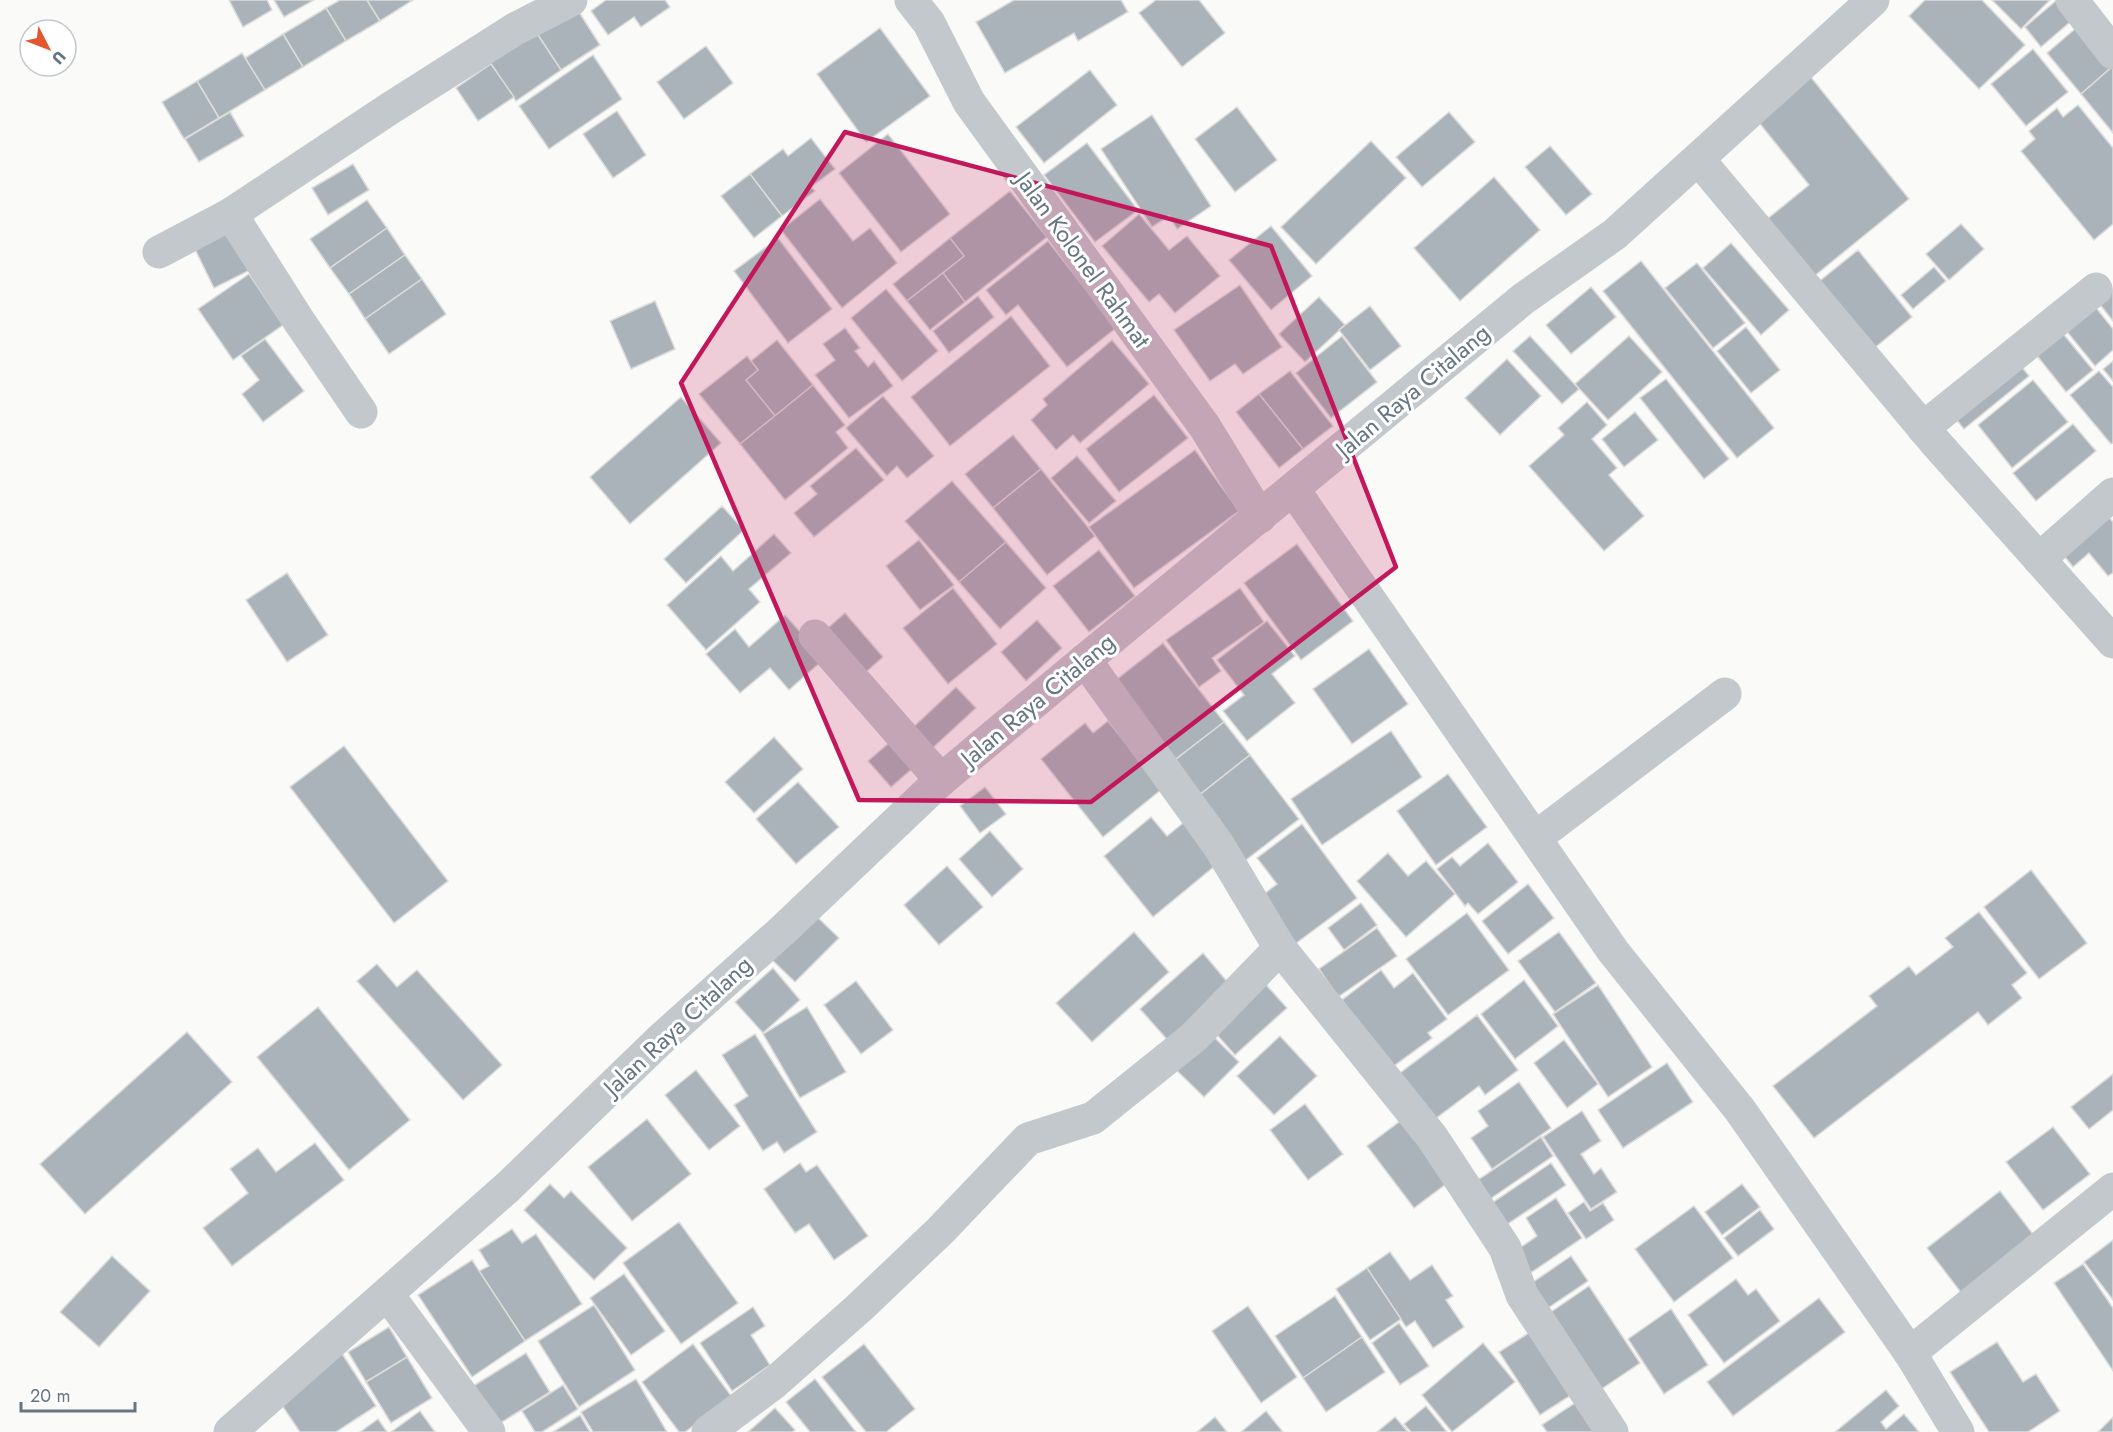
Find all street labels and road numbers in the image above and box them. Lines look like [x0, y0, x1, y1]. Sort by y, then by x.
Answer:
street label: Jalan Kolonel Rahmat [1006, 162, 1159, 355]
street label: Jalan Raya Citalang [1326, 316, 1497, 468]
street label: Jalan Raya Citalang [951, 625, 1122, 777]
street label: Jalan Raya Citalang [593, 947, 760, 1106]

